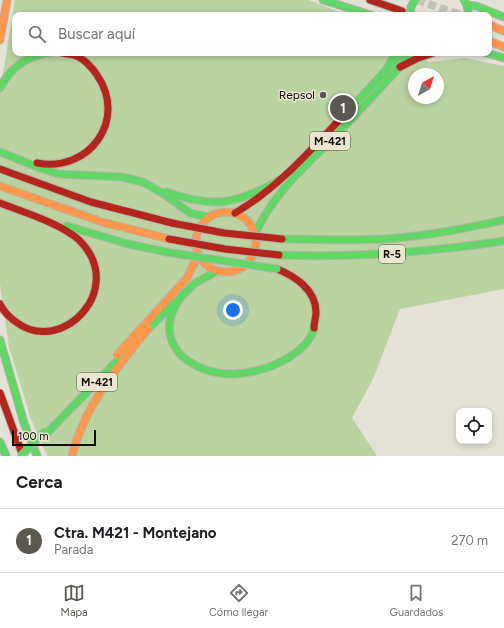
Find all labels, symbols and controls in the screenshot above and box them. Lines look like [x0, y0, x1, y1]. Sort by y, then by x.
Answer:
search box [12, 12, 492, 56]
icon: search [26, 23, 48, 45]
text: Buscar aquí [58, 25, 135, 43]
north arrow [408, 68, 444, 104]
place label: Repsol [279, 88, 315, 102]
marker: Repsol [318, 90, 328, 100]
pin: 1 [330, 93, 356, 123]
road number: M-421 [310, 132, 350, 150]
road number: R-5 [379, 245, 405, 263]
your location [223, 300, 243, 320]
road number: M-421 [77, 373, 117, 391]
map controls [456, 408, 492, 444]
button: locate [456, 408, 492, 444]
scale bar [12, 428, 96, 447]
text: 100 m [18, 430, 49, 443]
text: Cerca [16, 472, 63, 492]
text: Ctra. M421 - Montejano [54, 524, 216, 542]
text: 1 [26, 533, 32, 548]
text: 270 m [451, 533, 488, 548]
text: Parada [54, 542, 93, 557]
tab: Mapa [61, 582, 88, 619]
tab: Cómo llegar [209, 582, 268, 619]
tab: Guardados [390, 582, 443, 619]

